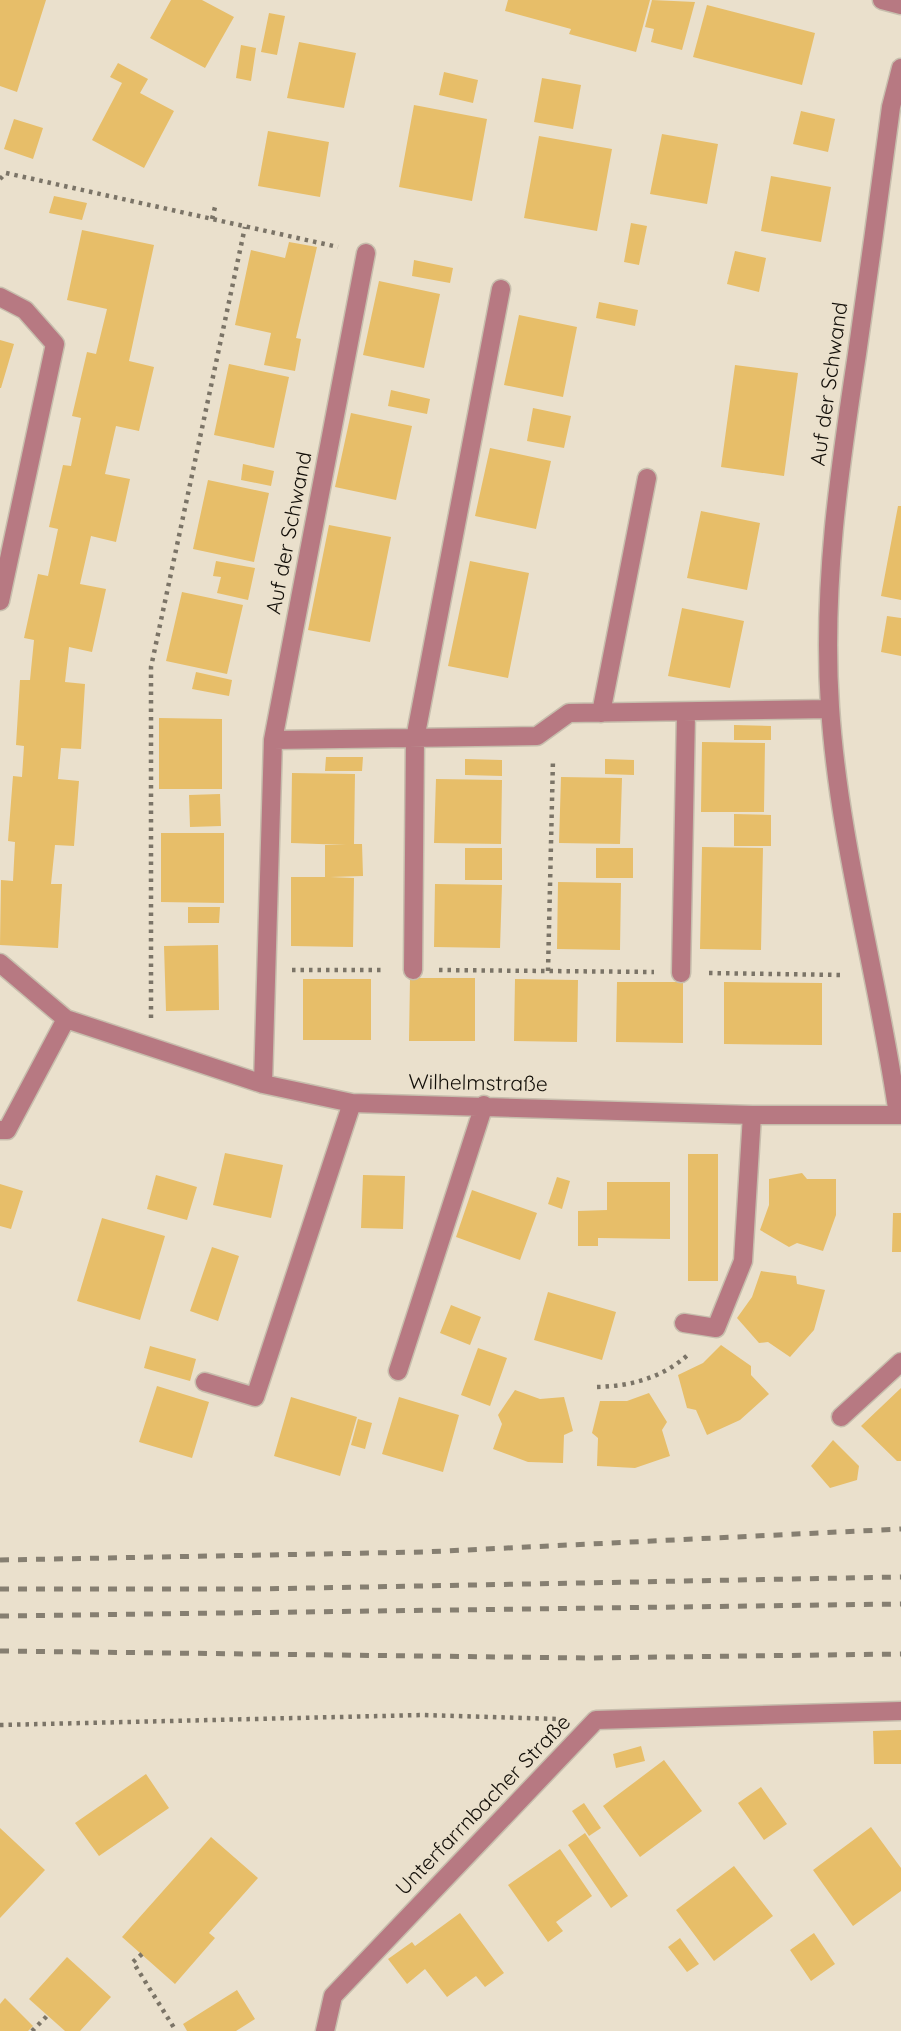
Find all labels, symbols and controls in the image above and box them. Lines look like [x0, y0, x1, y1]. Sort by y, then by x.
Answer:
street label: Auf der Schwand [804, 300, 852, 467]
street label: Auf der Schwand [260, 449, 317, 616]
street label: Wilhelmstraße [408, 1068, 548, 1096]
street label: Unterfarrnbacher Straße [389, 1709, 575, 1900]

